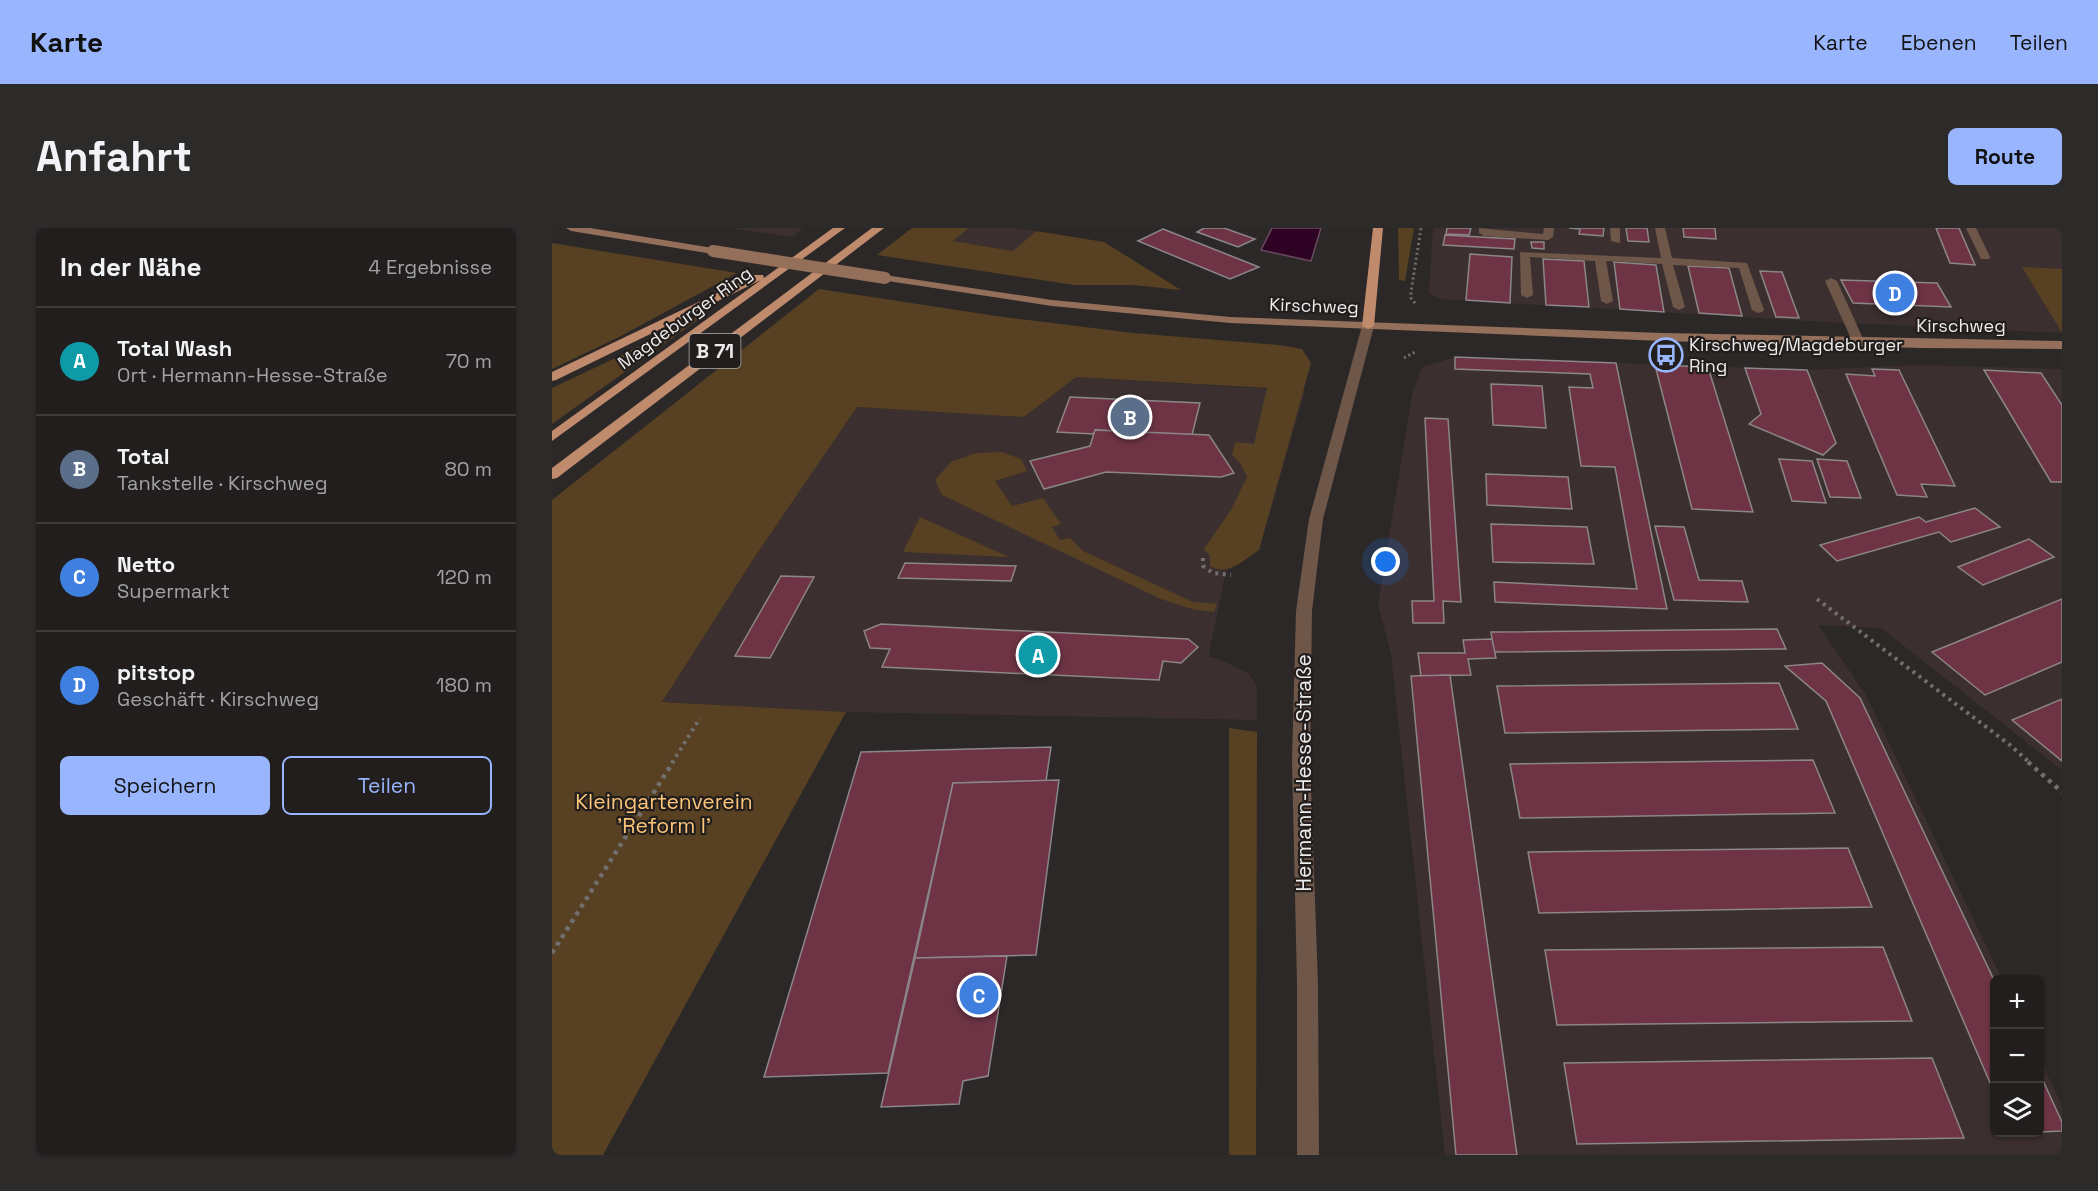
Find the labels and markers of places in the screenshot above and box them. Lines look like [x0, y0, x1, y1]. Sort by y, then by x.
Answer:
pin: D [1876, 270, 1914, 316]
place label: Kirschweg/Magdeburger Ring [1689, 333, 1903, 377]
bus stop icon: Kirschweg/Magdeburger Ring [1648, 337, 1684, 373]
pin: B [1110, 394, 1150, 440]
pin: A [1018, 632, 1058, 678]
pin: C [960, 972, 998, 1017]

